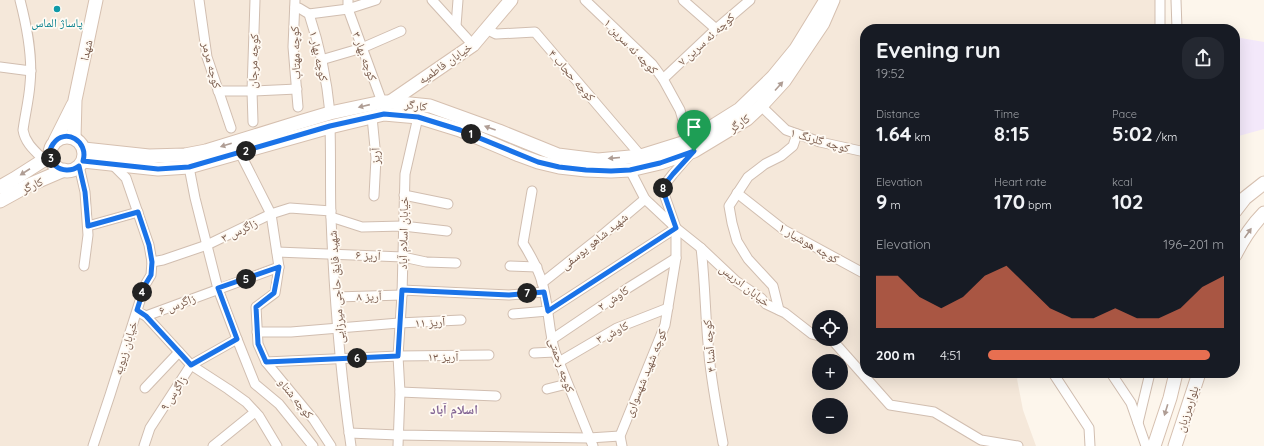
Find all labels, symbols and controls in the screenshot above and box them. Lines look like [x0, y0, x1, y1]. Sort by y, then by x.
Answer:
marker: پاساژ الماس [52, 4, 62, 14]
street label: کوچه ئه سرین ۷ [674, 10, 738, 69]
place label: پاساژ الماس [31, 15, 83, 30]
street label: کوچه ئه سرین ۱ [601, 15, 661, 77]
street label: کوچه مهتاب [287, 26, 304, 80]
street label: کوچه بهار ۱ [306, 29, 332, 83]
street label: کوچه بهار ۳ [349, 29, 381, 83]
street label: کوچه مرجان [245, 33, 262, 89]
text: Evening run [876, 36, 1001, 64]
button: share [1182, 37, 1224, 79]
street label: شهدا [76, 38, 96, 62]
street label: کوچه مرمر [199, 39, 225, 90]
street label: خیابان فاطمیه [415, 39, 475, 87]
street label: کوچه حجاب ۴ [545, 46, 599, 104]
text: 19:52 [876, 65, 905, 81]
one-way arrow [775, 81, 784, 91]
street label: کارگر [403, 96, 428, 114]
one-way arrow [358, 104, 370, 110]
text: Distance [876, 107, 920, 121]
text: Time [994, 107, 1019, 121]
text: Pace [1112, 107, 1137, 121]
pin [677, 110, 711, 151]
street label: کارگر [725, 110, 753, 136]
icon: arrive [683, 116, 705, 138]
text: 1.64 [876, 121, 912, 146]
text: 8:15 [994, 121, 1030, 146]
text: 5:02 [1112, 121, 1153, 146]
pin: 1 [461, 124, 481, 144]
one-way arrow [483, 124, 495, 130]
street label: کوچه گلرنگ ۱ [789, 124, 851, 156]
text: 1 [469, 127, 473, 141]
text: km [912, 130, 931, 144]
text: /km [1153, 130, 1177, 144]
pin: 2 [236, 141, 256, 161]
one-way arrow [219, 142, 231, 148]
text: 2 [243, 144, 249, 158]
street label: آریز [367, 147, 383, 165]
pin: 3 [41, 148, 61, 168]
text: 3 [48, 151, 54, 165]
one-way arrow [608, 155, 620, 162]
one-way arrow [20, 168, 31, 176]
street label: کارگر [18, 173, 45, 197]
text: Elevation [876, 175, 922, 189]
text: Heart rate [994, 175, 1046, 189]
text: kcal [1112, 175, 1133, 189]
pin: 8 [653, 178, 673, 198]
text: 8 [660, 181, 666, 195]
text: 9 [876, 189, 887, 214]
text: 170 [994, 189, 1025, 214]
text: 102 [1112, 189, 1143, 214]
street label: خیابان اسلام آباد [395, 196, 412, 270]
text: m [887, 198, 900, 212]
text: bpm [1025, 198, 1051, 212]
street label: شهید شاهو یوسفی [557, 209, 631, 273]
street label: زاگرس ۳ [219, 215, 260, 245]
street label: کوچه هوشیار ۱ [776, 220, 842, 266]
one-way arrow [1244, 227, 1252, 238]
street label: شهید فایق حاجی میرزایی [325, 230, 348, 344]
text: Elevation [876, 236, 931, 252]
text: 196–201 m [1163, 236, 1224, 252]
street label: آریز ۶ [355, 247, 382, 263]
street label: خیابان ادریس [716, 260, 774, 310]
pin: 5 [236, 269, 256, 289]
text: 5 [243, 272, 249, 286]
pin: 4 [132, 282, 152, 302]
street label: کاوش ۲ [595, 282, 631, 314]
pin: 7 [517, 283, 537, 303]
text: 4 [139, 285, 145, 299]
text: 7 [524, 286, 530, 300]
street label: آریز ۸ [356, 288, 383, 304]
street label: زاگرس ۶ [157, 290, 198, 318]
map controls [812, 310, 848, 434]
button: locate [812, 310, 848, 346]
street label: آریز ۱۱ [414, 314, 447, 330]
street label: کاوش ۳ [593, 317, 631, 347]
street label: خیابان زیویه [110, 319, 141, 377]
street label: کوچه آشنا ۴ [699, 319, 719, 373]
street label: کوچه شهید شهسواری [621, 327, 670, 419]
street label: کوچه رحمتی [546, 336, 578, 394]
text: 200 m [876, 347, 915, 363]
text: 4:51 [940, 347, 961, 363]
pin: 6 [347, 348, 367, 368]
street label: آریز ۱۳ [428, 349, 459, 364]
text: 6 [354, 351, 360, 365]
button: + [812, 354, 848, 390]
street label: زاگرس ۹ [156, 373, 190, 413]
street label: کوچه شتاو [275, 375, 317, 421]
street label: بلوارمرزبان [1173, 384, 1202, 434]
button: − [812, 398, 848, 434]
district label: اسلام آباد [430, 401, 478, 419]
one-way arrow [1163, 404, 1169, 416]

